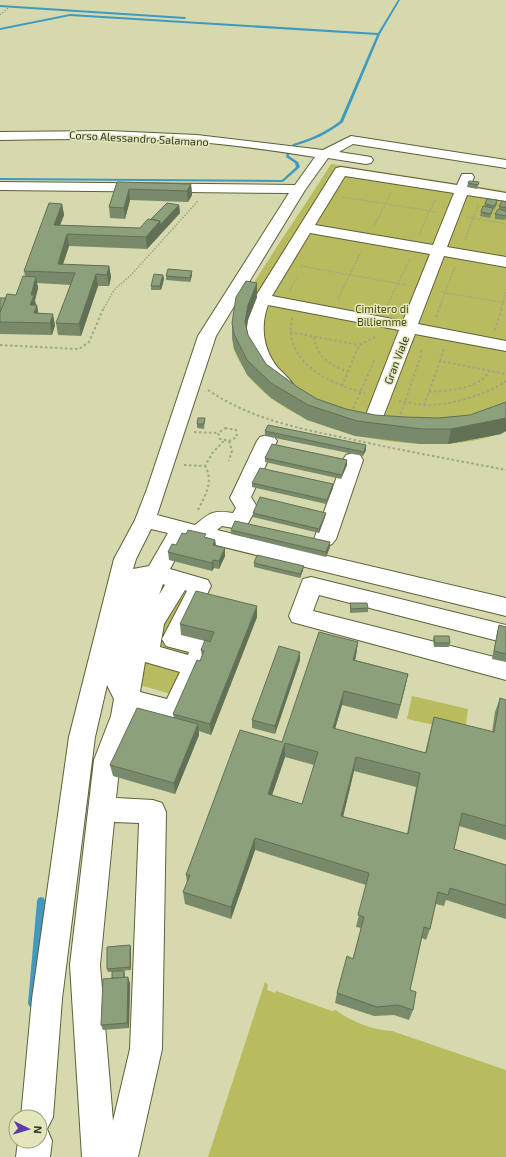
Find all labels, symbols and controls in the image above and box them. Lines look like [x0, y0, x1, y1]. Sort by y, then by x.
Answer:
street label: Corso Alessandro Salamano [69, 128, 209, 148]
park label: Cimitero di Billiemme [355, 302, 409, 328]
street label: Gran Viale [381, 334, 411, 386]
north arrow [8, 1109, 48, 1149]
text: N [32, 1125, 45, 1134]

